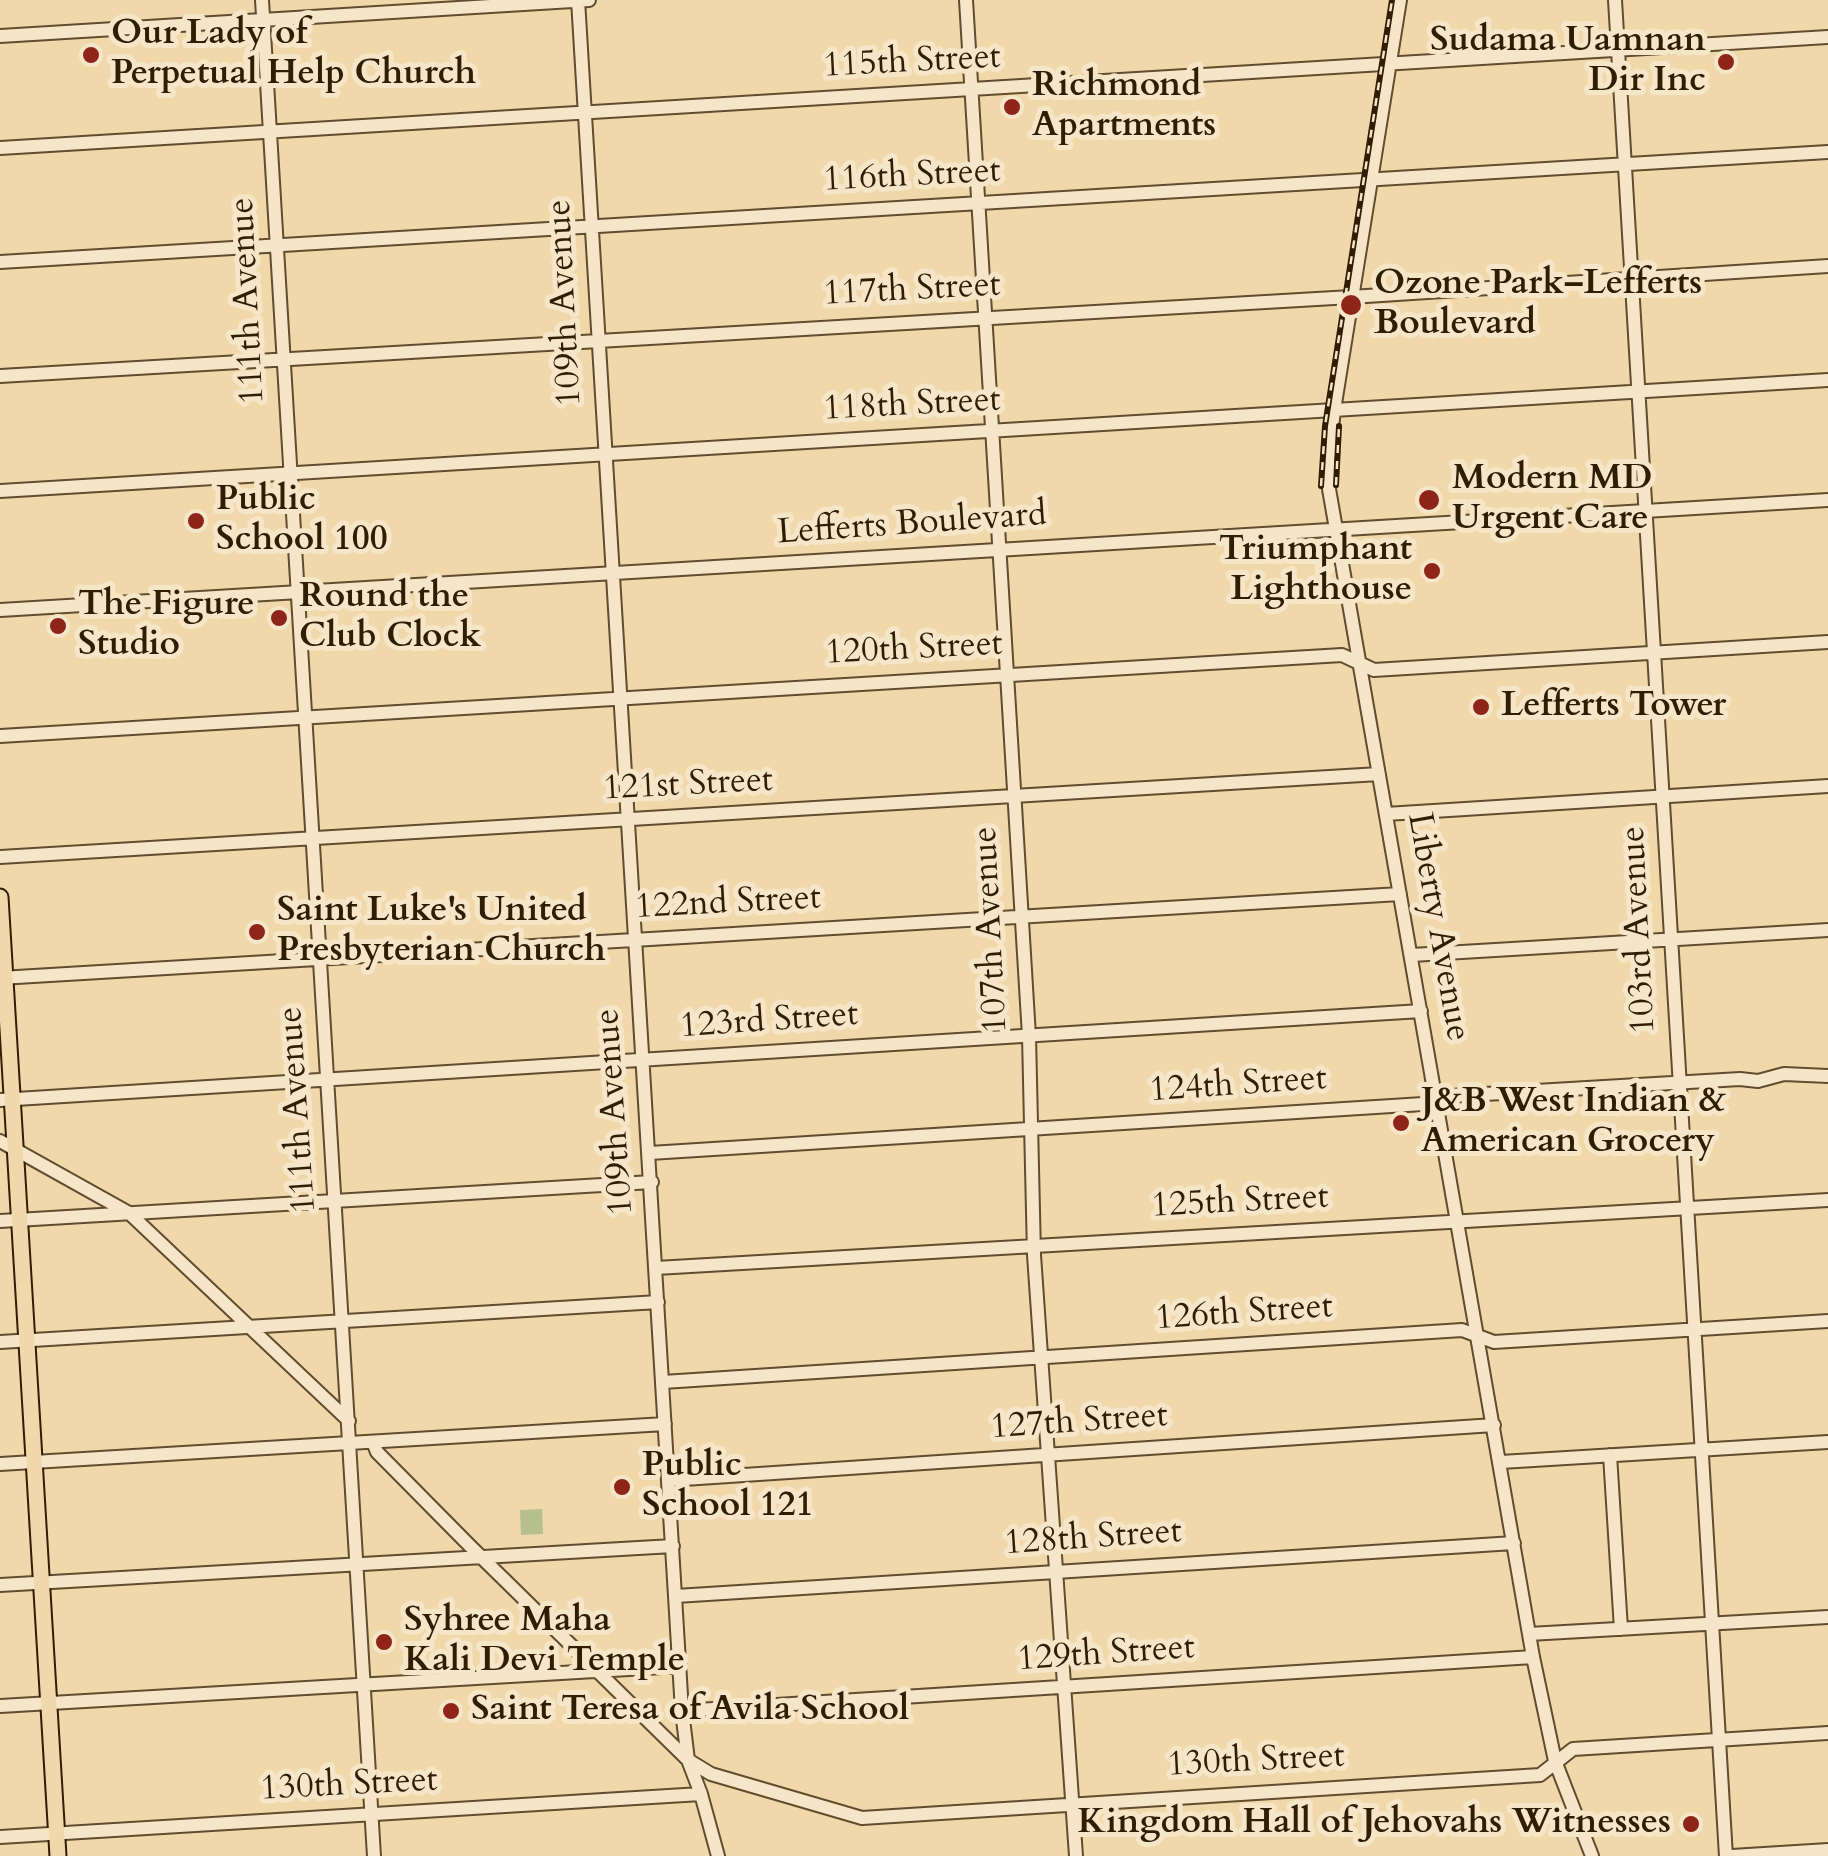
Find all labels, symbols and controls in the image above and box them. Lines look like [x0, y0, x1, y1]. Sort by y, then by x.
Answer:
place label: Our Lady of Perpetual Help Church [111, 14, 476, 96]
place label: Sudama Uamnan Dir Inc [1430, 21, 1706, 103]
street label: 115th Street [822, 37, 1002, 89]
marker: Our Lady of Perpetual Help Church [80, 44, 102, 66]
marker: Sudama Uamnan Dir Inc [1715, 51, 1737, 73]
place label: Richmond Apartments [1032, 66, 1216, 148]
marker: Richmond Apartments [1001, 96, 1023, 118]
street label: 116th Street [822, 151, 1002, 203]
street label: 111th Avenue [223, 197, 275, 405]
street label: 109th Avenue [540, 199, 592, 407]
place label: Ozone Park–Lefferts Boulevard [1374, 264, 1702, 346]
street label: 117th Street [822, 265, 1002, 317]
marker: Ozone Park–Lefferts Boulevard [1338, 292, 1364, 318]
street label: 118th Street [822, 380, 1002, 432]
place label: Modern MD Urgent Care [1452, 459, 1652, 541]
place label: Public School 100 [216, 480, 388, 562]
marker: Modern MD Urgent Care [1416, 487, 1442, 513]
street label: Lefferts Boulevard [776, 495, 1048, 555]
marker: Public School 100 [185, 510, 207, 532]
place label: Triumphant Lighthouse [1219, 530, 1412, 612]
marker: Triumphant Lighthouse [1421, 560, 1443, 582]
place label: Round the Club Clock [299, 577, 481, 659]
place label: The Figure Studio [78, 585, 254, 667]
marker: Round the Club Clock [268, 607, 290, 629]
marker: The Figure Studio [47, 615, 69, 637]
street label: 120th Street [824, 624, 1004, 676]
place label: Lefferts Tower [1501, 686, 1726, 728]
marker: Lefferts Tower [1470, 696, 1492, 718]
street label: 121st Street [602, 761, 774, 811]
street label: Liberty Avenue [1396, 810, 1478, 1044]
street label: 103rd Avenue [1614, 825, 1666, 1035]
street label: 107th Avenue [966, 826, 1018, 1034]
street label: 122nd Street [634, 878, 822, 930]
place label: Saint Luke's United Presbyterian Church [277, 891, 606, 973]
marker: Saint Luke's United Presbyterian Church [246, 921, 268, 943]
street label: 123rd Street [678, 995, 860, 1049]
street label: 111th Avenue [271, 1005, 327, 1215]
street label: 109th Avenue [588, 1007, 644, 1217]
street label: 124th Street [1148, 1059, 1328, 1113]
place label: J&B West Indian & American Grocery [1421, 1082, 1726, 1164]
marker: J&B West Indian & American Grocery [1390, 1112, 1412, 1134]
street label: 125th Street [1150, 1177, 1330, 1229]
street label: 126th Street [1154, 1287, 1334, 1341]
street label: 127th Street [989, 1396, 1169, 1450]
place label: Public School 121 [642, 1446, 814, 1528]
marker: Public School 121 [611, 1476, 633, 1498]
street label: 128th Street [1003, 1512, 1183, 1566]
place label: Syhree Maha Kali Devi Temple [404, 1601, 685, 1683]
street label: 129th Street [1016, 1628, 1196, 1682]
marker: Syhree Maha Kali Devi Temple [373, 1631, 395, 1653]
place label: Saint Teresa of Avila School [471, 1690, 909, 1732]
marker: Saint Teresa of Avila School [440, 1700, 462, 1722]
street label: 130th Street [1166, 1736, 1346, 1788]
street label: 130th Street [259, 1760, 439, 1812]
place label: Kingdom Hall of Jehovahs Witnesses [1078, 1803, 1671, 1845]
marker: Kingdom Hall of Jehovahs Witnesses [1680, 1813, 1702, 1835]

